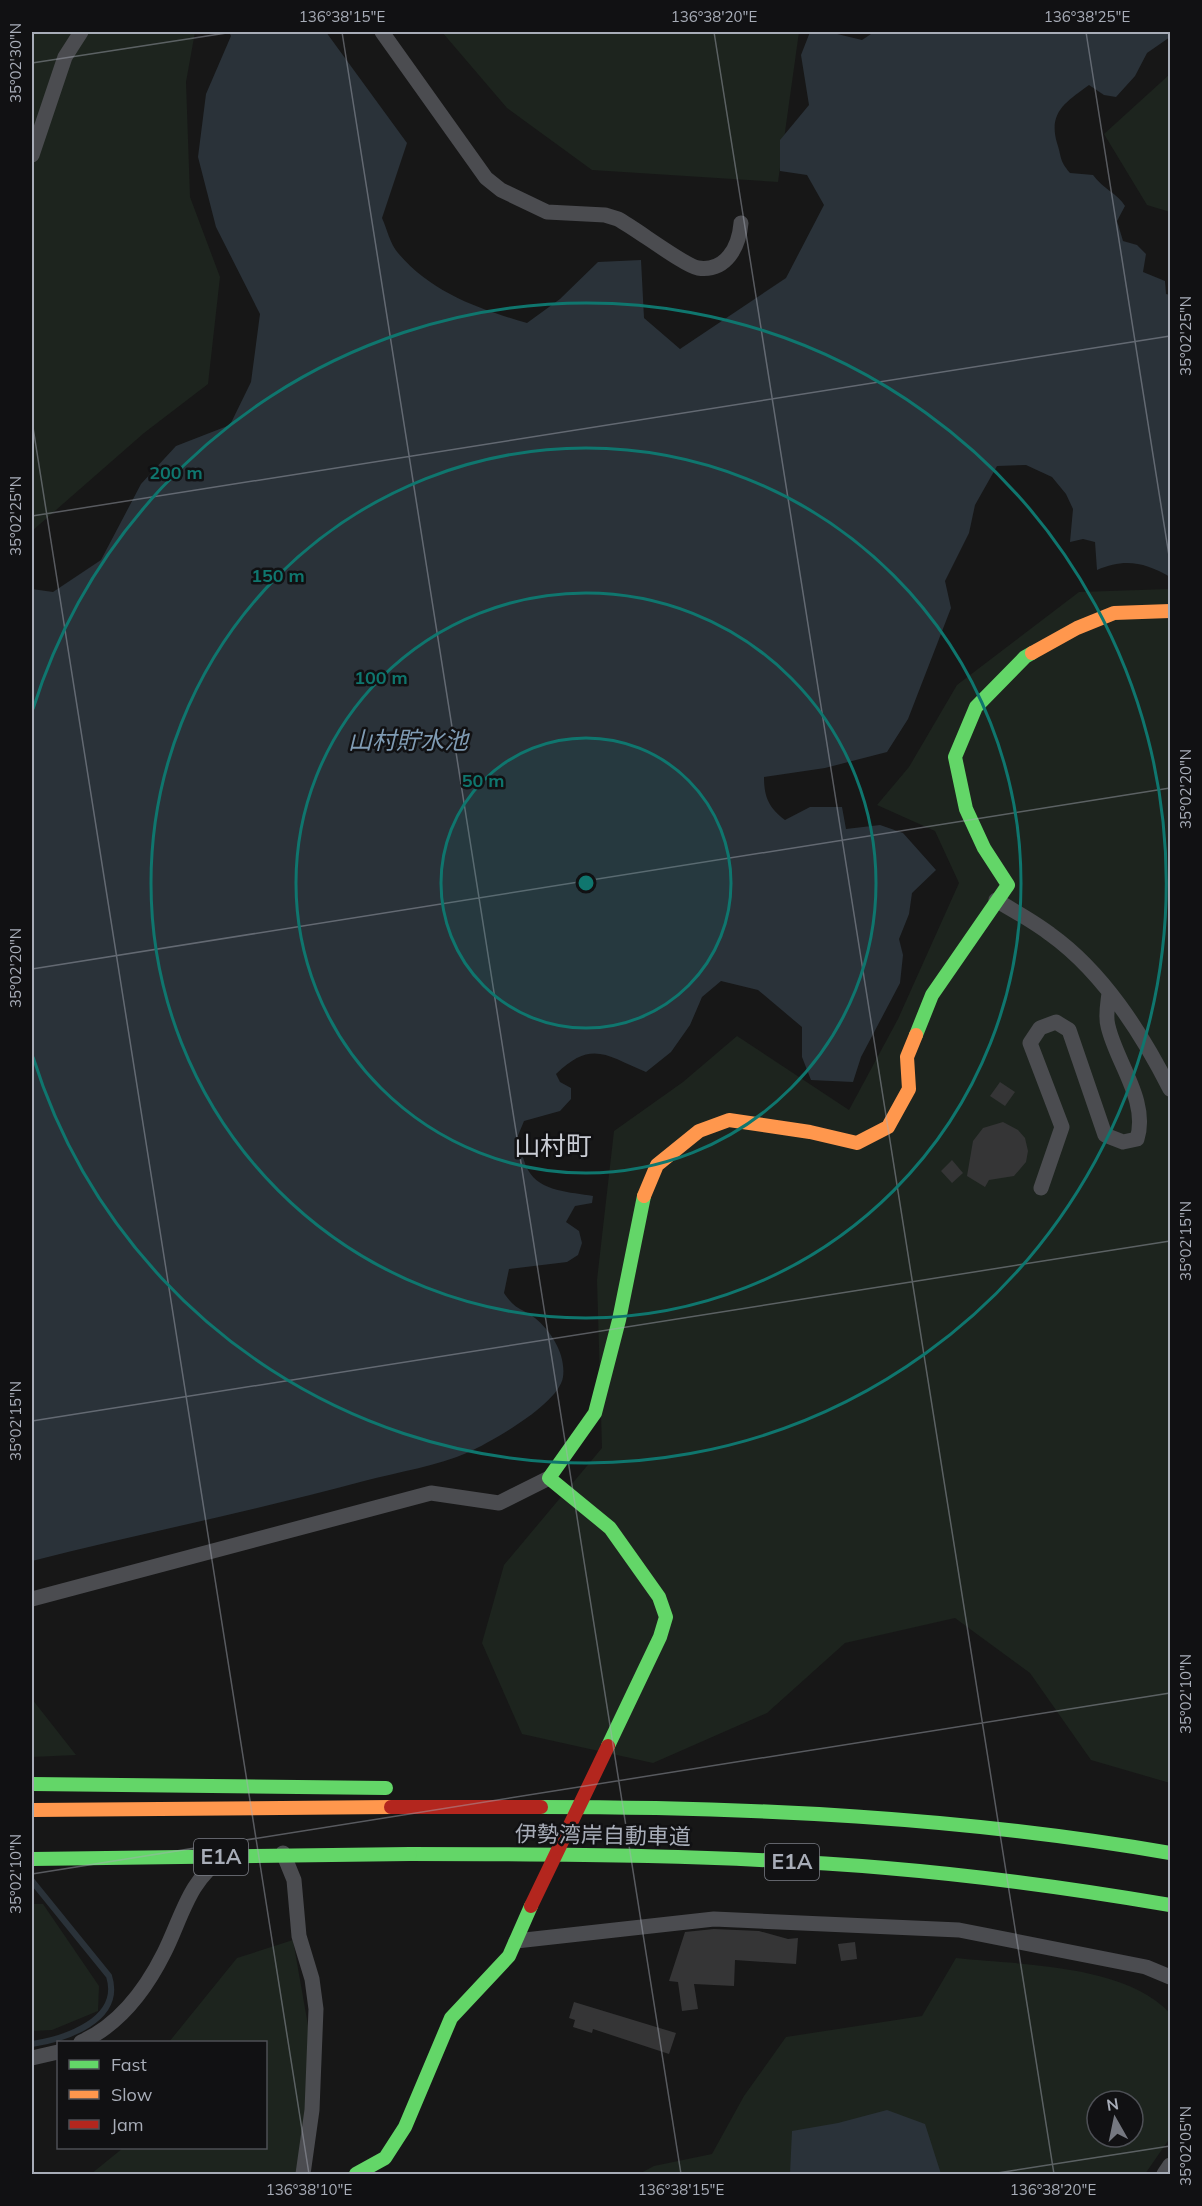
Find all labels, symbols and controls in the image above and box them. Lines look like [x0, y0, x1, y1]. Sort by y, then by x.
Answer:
text: 136°38'15"E [299, 7, 385, 26]
text: 136°38'20"E [671, 7, 757, 26]
text: 136°38'25"E [1044, 7, 1130, 26]
text: 35°02'30"N [6, 23, 25, 103]
text: 35°02'25"N [1176, 296, 1195, 376]
text: 200 m [149, 461, 203, 484]
text: 35°02'25"N [6, 476, 25, 556]
text: 150 m [251, 564, 305, 587]
text: 100 m [354, 666, 408, 689]
water label: 山村貯水池 [348, 725, 470, 755]
text: 35°02'20"N [1176, 749, 1195, 829]
text: 50 m [462, 769, 504, 792]
centre of rings [576, 873, 596, 893]
text: 35°02'20"N [6, 928, 25, 1008]
district label: 山村町 [514, 1129, 592, 1162]
text: 35°02'15"N [1176, 1201, 1195, 1281]
text: 35°02'15"N [6, 1381, 25, 1461]
text: 35°02'10"N [1176, 1654, 1195, 1734]
street label: 伊勢湾岸自動車道 [515, 1819, 691, 1851]
text: 35°02'10"N [6, 1834, 25, 1914]
road number: E1A [194, 1839, 248, 1875]
road number: E1A [765, 1844, 819, 1880]
legend [57, 2041, 267, 2149]
text: Fast [111, 2053, 147, 2076]
text: Slow [111, 2083, 153, 2106]
north arrow [1085, 2089, 1145, 2149]
text: N [1105, 2093, 1120, 2115]
text: 35°02'05"N [1176, 2106, 1195, 2186]
text: Jam [111, 2113, 144, 2136]
text: 136°38'10"E [266, 2180, 352, 2199]
text: 136°38'15"E [638, 2180, 724, 2199]
text: 136°38'20"E [1010, 2180, 1096, 2199]

